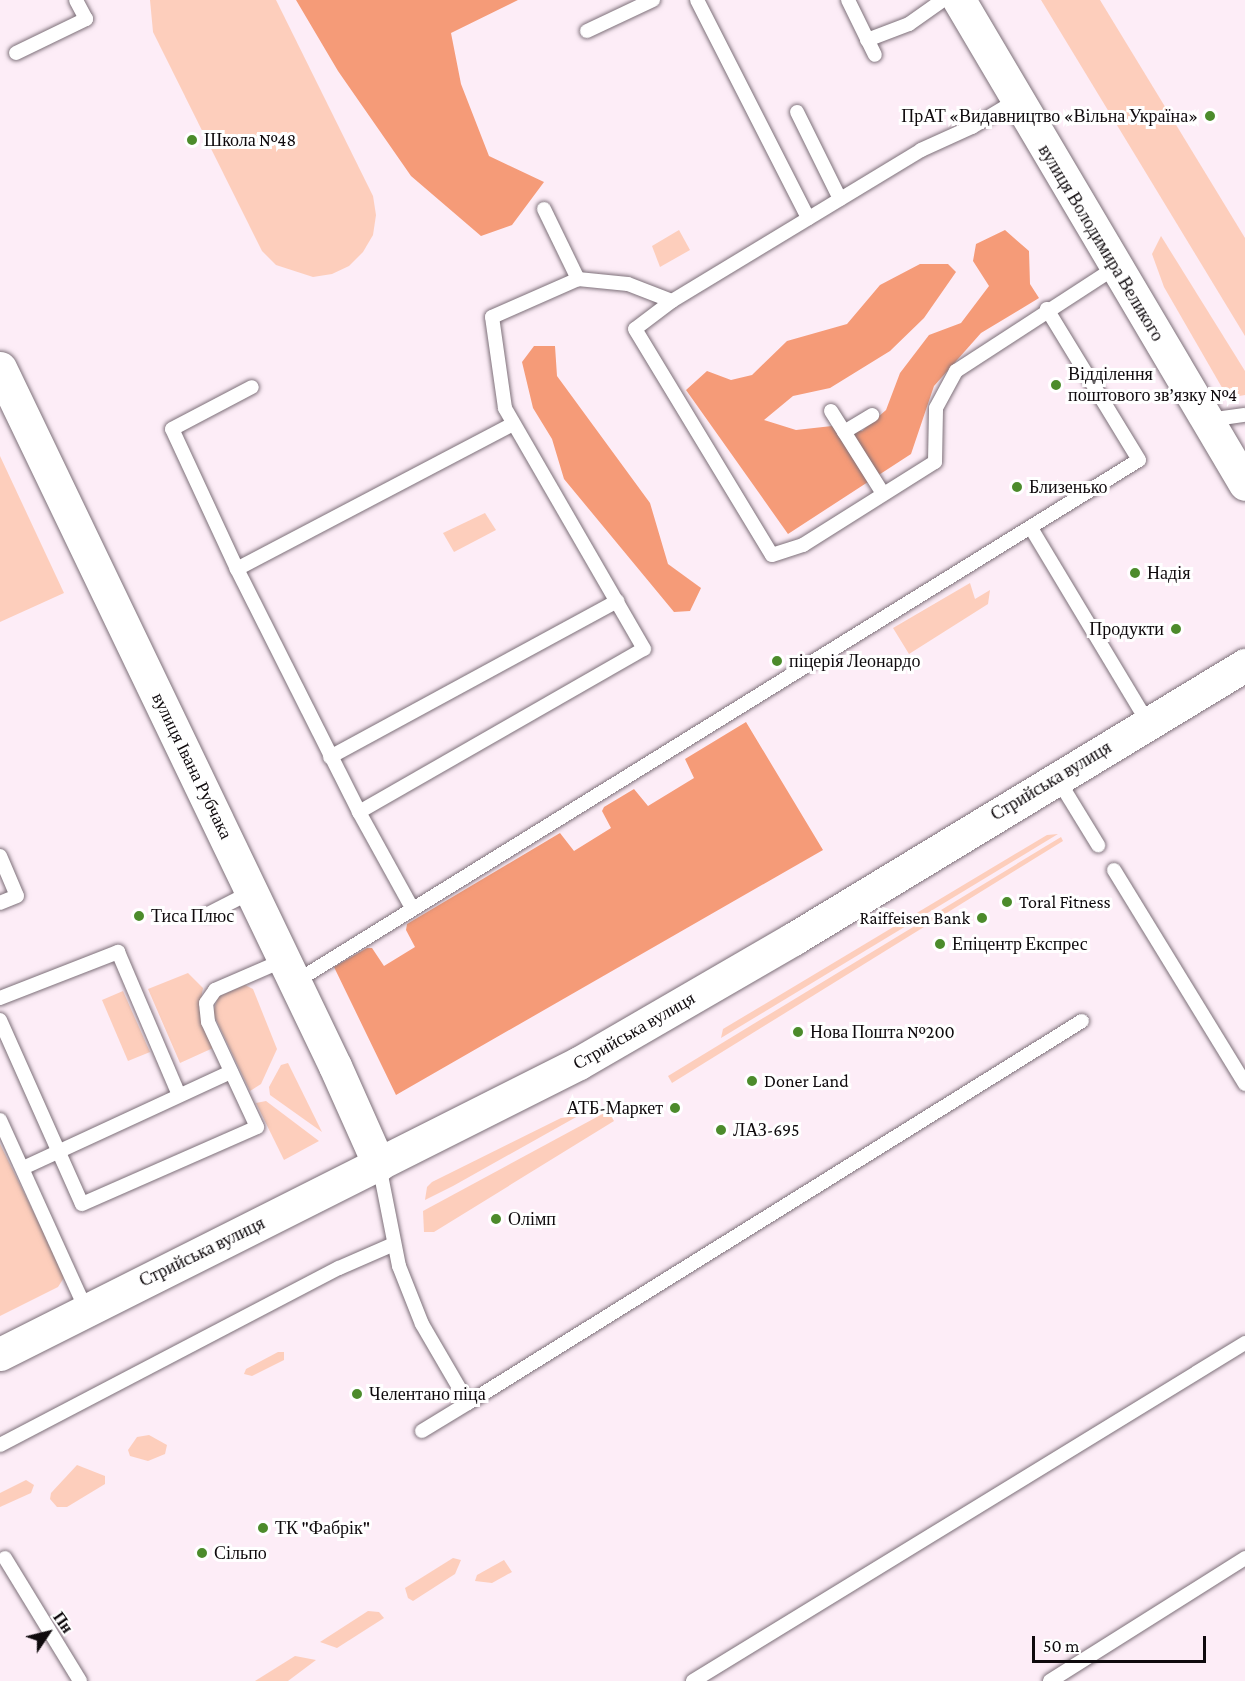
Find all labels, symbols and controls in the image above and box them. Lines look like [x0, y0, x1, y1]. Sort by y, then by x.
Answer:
place label: ПрАТ «Видавництво «Вільна Україна» [901, 105, 1198, 127]
marker: ПрАТ «Видавництво «Вільна Україна» [1203, 109, 1217, 123]
place label: Школа №48 [204, 129, 296, 151]
marker: Школа №48 [185, 133, 199, 147]
street label: вулиця Володимира Великого [1034, 141, 1168, 345]
place label: Відділення поштового зв’язку №4 [1068, 364, 1237, 406]
marker: Відділення поштового зв’язку №4 [1049, 378, 1063, 392]
place label: Близенько [1029, 476, 1107, 498]
marker: Близенько [1010, 480, 1024, 494]
place label: Надія [1147, 562, 1190, 584]
marker: Надія [1128, 566, 1142, 580]
place label: Продукти [1089, 618, 1164, 640]
marker: Продукти [1169, 622, 1183, 636]
place label: піцерія Леонардо [789, 650, 921, 672]
marker: піцерія Леонардо [770, 654, 784, 668]
street label: вулиця Івана Рубчака [147, 689, 237, 843]
street label: Стрийська вулиця [987, 737, 1115, 825]
place label: Toral Fitness [1019, 891, 1111, 913]
marker: Toral Fitness [1000, 895, 1014, 909]
place label: Тиса Плюс [151, 905, 234, 927]
place label: Raiffeisen Bank [859, 907, 970, 929]
marker: Тиса Плюс [132, 909, 146, 923]
marker: Raiffeisen Bank [975, 911, 989, 925]
place label: Епіцентр Експрес [952, 933, 1088, 955]
marker: Епіцентр Експрес [933, 937, 947, 951]
street label: Стрийська вулиця [569, 987, 699, 1075]
place label: Нова Пошта №200 [810, 1021, 955, 1043]
marker: Нова Пошта №200 [791, 1025, 805, 1039]
place label: Doner Land [764, 1070, 849, 1092]
marker: Doner Land [745, 1074, 759, 1088]
place label: АТБ-Маркет [567, 1097, 663, 1119]
marker: АТБ-Маркет [668, 1101, 682, 1115]
place label: ЛАЗ-695 [733, 1119, 799, 1141]
marker: ЛАЗ-695 [714, 1123, 728, 1137]
place label: Олімп [508, 1208, 556, 1230]
street label: Стрийська вулиця [136, 1212, 268, 1292]
marker: Олімп [489, 1212, 503, 1226]
place label: Челентано піца [369, 1383, 486, 1405]
marker: Челентано піца [350, 1387, 364, 1401]
place label: ТК "Фабрік" [275, 1517, 370, 1539]
marker: ТК "Фабрік" [256, 1521, 270, 1535]
place label: Сільпо [214, 1542, 267, 1564]
marker: Сільпо [195, 1546, 209, 1560]
north arrow [18, 1603, 78, 1663]
text: Пн [50, 1609, 76, 1636]
scale bar [1035, 1624, 1209, 1662]
text: 50 m [1043, 1636, 1080, 1656]

